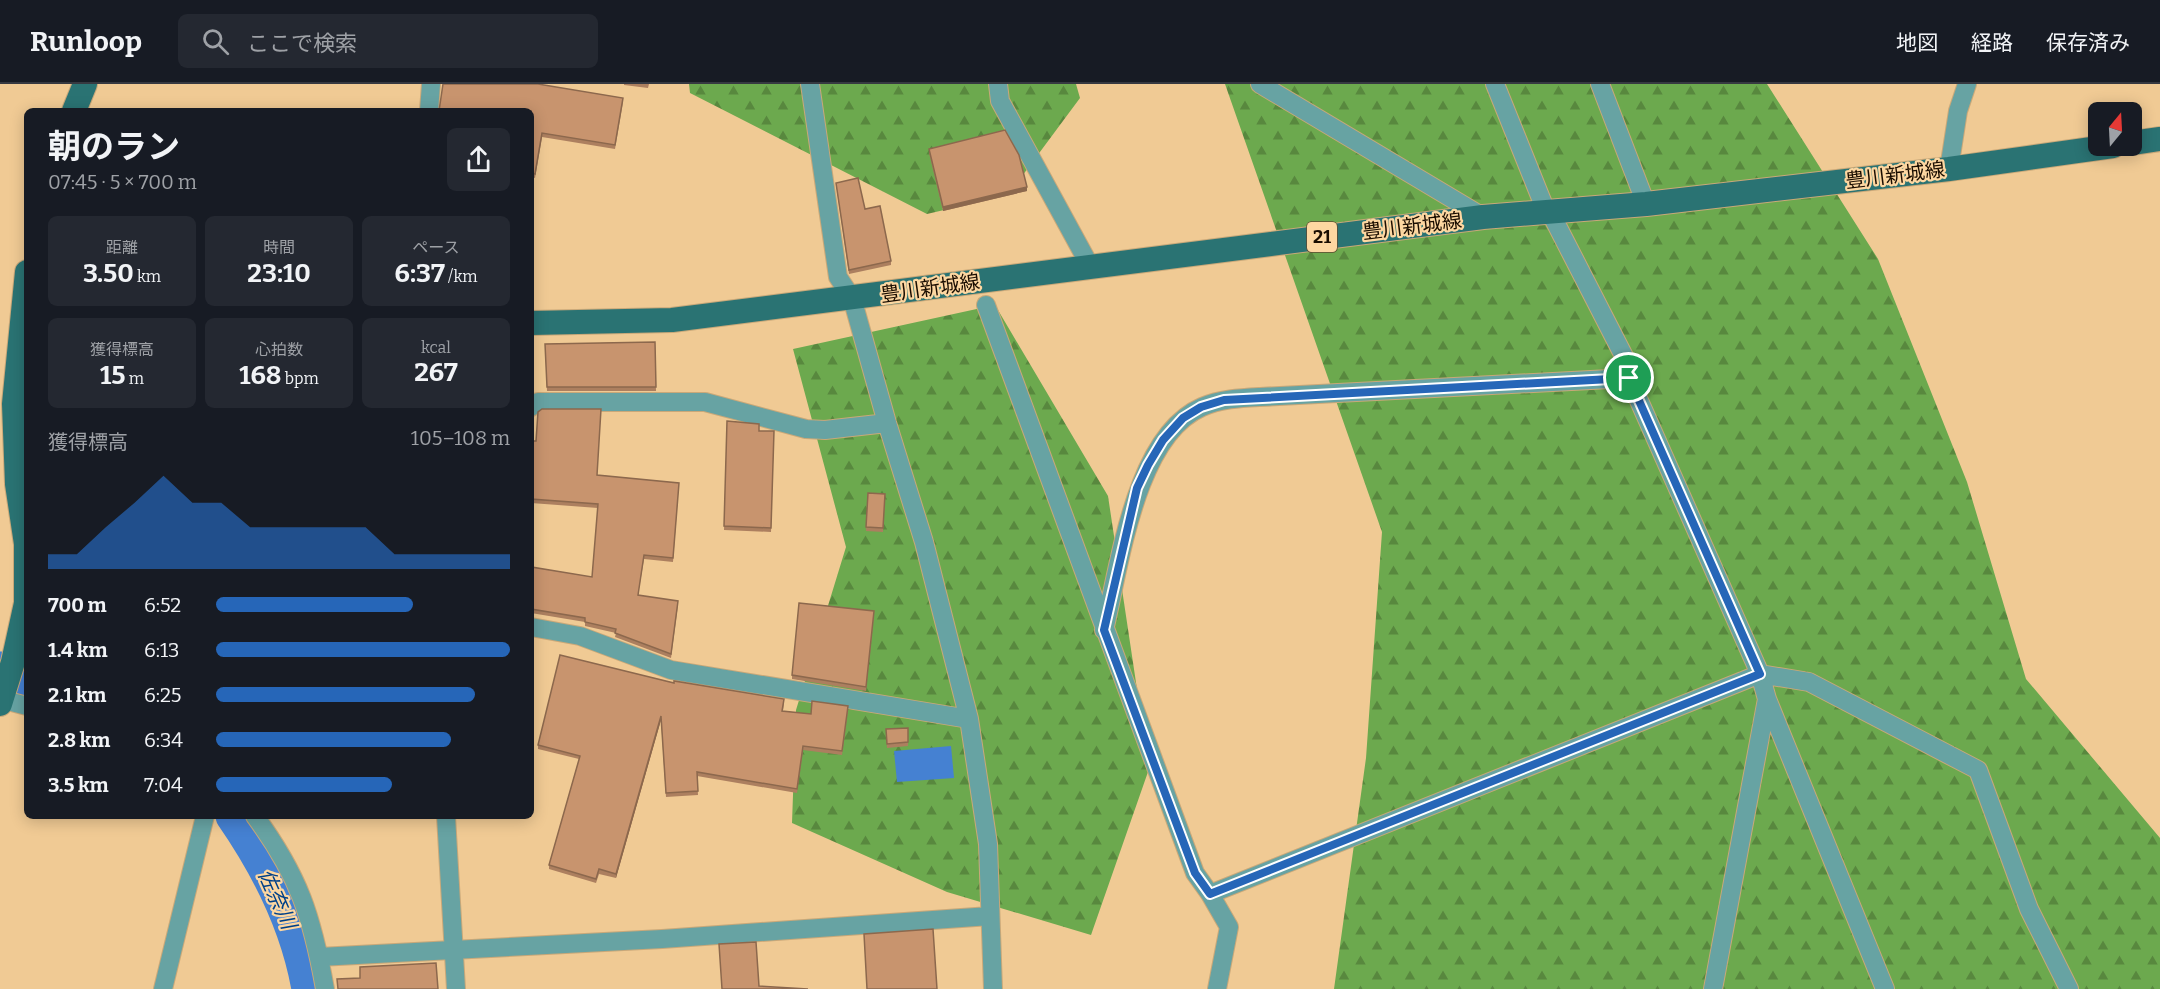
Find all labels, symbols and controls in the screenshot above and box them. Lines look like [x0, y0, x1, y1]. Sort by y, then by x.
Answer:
search box [178, 14, 598, 68]
text: Runloop [30, 25, 142, 58]
icon: search [199, 25, 232, 58]
text: ここで検索 [247, 30, 357, 57]
text: 地図 [1896, 30, 1938, 56]
text: 経路 [1971, 30, 2013, 56]
text: 保存済み [2046, 30, 2130, 56]
north arrow [2088, 102, 2142, 156]
map controls [2088, 102, 2142, 156]
text: 朝のラン [48, 127, 180, 167]
button: share [447, 128, 510, 191]
street label: 豊川新城線 [1844, 157, 1946, 193]
text: 07:45 · 5 × 700 m [48, 170, 197, 194]
street label: 豊川新城線 [1361, 208, 1463, 244]
road number: 21 [1307, 222, 1337, 252]
text: 距離 [106, 238, 138, 257]
text: 時間 [263, 238, 295, 257]
text: ペース [412, 238, 460, 257]
text: 3.50 [83, 258, 134, 289]
text: 23:10 [247, 258, 311, 289]
text: 6:37 [395, 258, 445, 289]
text: km [134, 267, 161, 286]
text: /km [445, 267, 477, 286]
street label: 豊川新城線 [879, 269, 981, 307]
text: kcal [421, 338, 451, 357]
text: 獲得標高 [90, 340, 154, 359]
text: 心拍数 [255, 340, 303, 359]
pin [1603, 352, 1654, 403]
text: 267 [414, 357, 458, 388]
text: 15 [100, 360, 126, 391]
text: 168 [239, 360, 282, 391]
icon: arrive [1612, 361, 1645, 394]
text: m [126, 369, 144, 388]
text: bpm [282, 369, 319, 388]
text: 105–108 m [411, 426, 510, 450]
text: 獲得標高 [48, 430, 128, 454]
text: 700 m [48, 593, 107, 617]
text: 6:52 [144, 593, 181, 617]
text: 1.4 km [48, 638, 108, 662]
text: 6:13 [144, 638, 179, 662]
text: 2.1 km [48, 683, 106, 707]
text: 6:25 [144, 683, 182, 707]
text: 2.8 km [48, 728, 110, 752]
text: 6:34 [144, 728, 183, 752]
text: 3.5 km [48, 773, 109, 797]
text: 7:04 [144, 773, 183, 797]
water label: 佐奈川 [252, 865, 303, 935]

